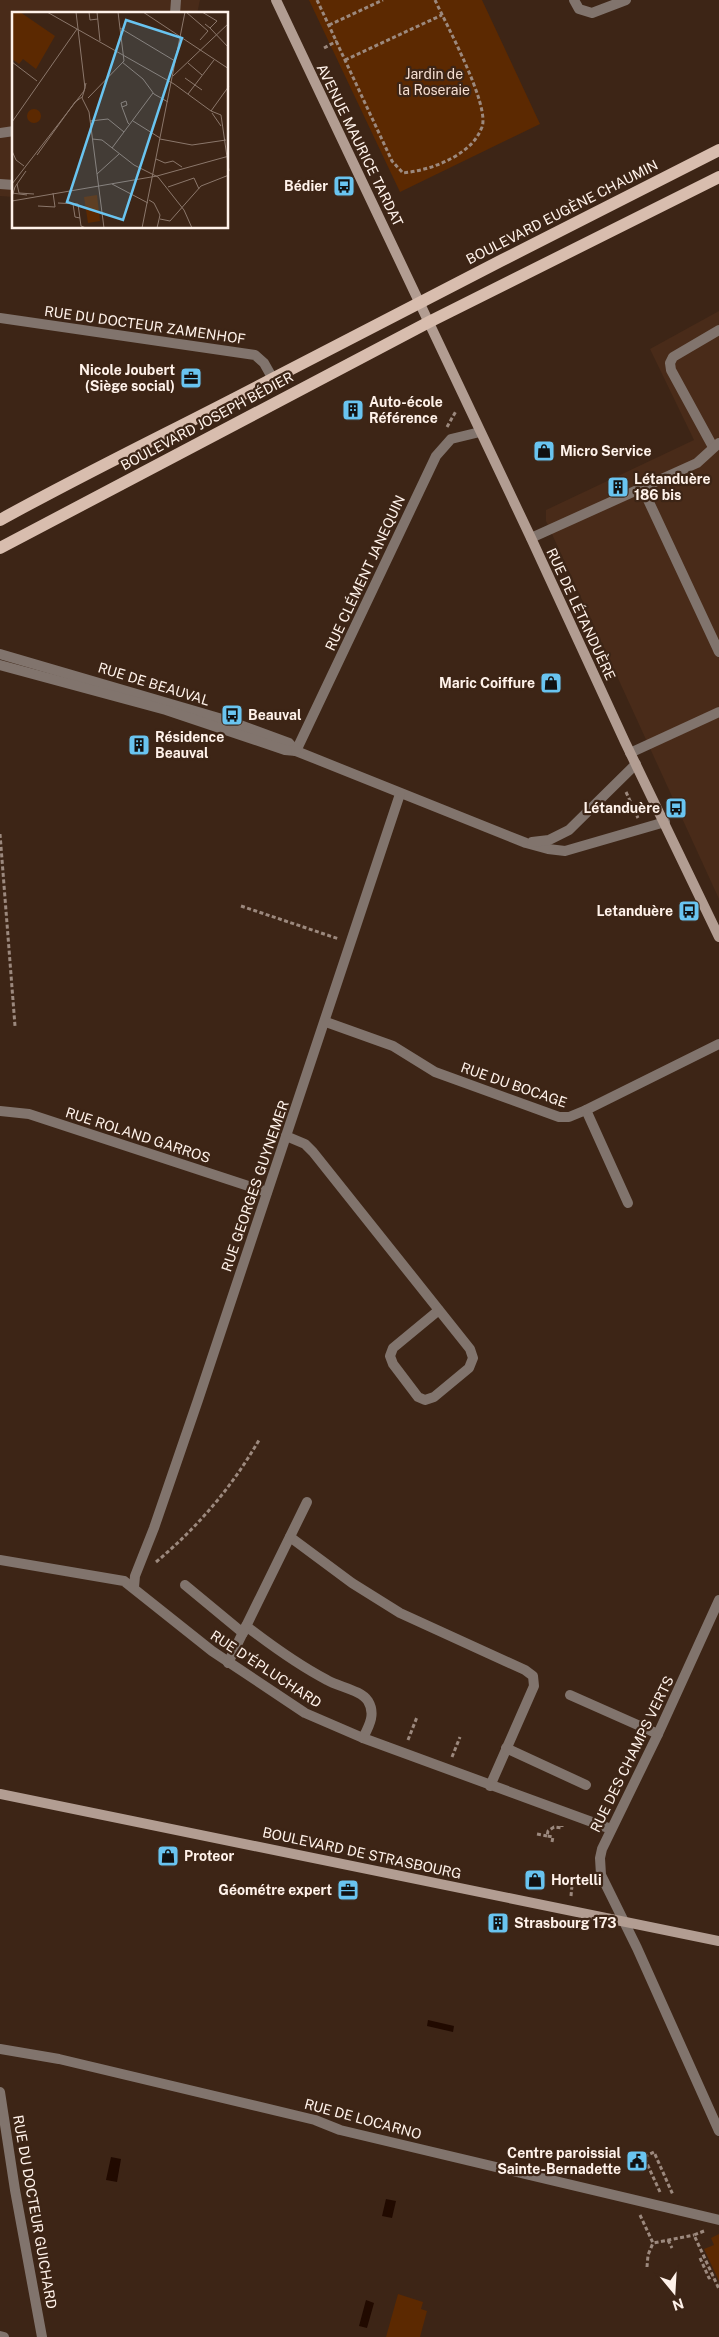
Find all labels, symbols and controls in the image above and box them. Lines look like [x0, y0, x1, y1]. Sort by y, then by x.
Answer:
inset map [12, 12, 229, 229]
street label: AVENUE MAURICE TARDAT [314, 61, 406, 229]
park label: Jardin de la Roseraie [398, 66, 470, 98]
street label: BOULEVARD EUGÈNE CHAUMIN [463, 156, 661, 267]
bus stop icon: Bédier [332, 174, 356, 198]
place label: Bédier [284, 178, 328, 194]
street label: RUE DU DOCTEUR ZAMENHOF [43, 303, 247, 347]
place label: Nicole Joubert (Siège social) [79, 362, 175, 394]
office icon: Nicole Joubert (Siège social) [179, 366, 203, 390]
street label: BOULEVARD JOSEPH BÉDIER [117, 368, 296, 473]
place label: Auto-école Référence [369, 394, 443, 426]
building icon: Auto-école Référence [341, 398, 365, 422]
shop icon: Micro Service [532, 439, 556, 463]
place label: Micro Service [560, 443, 651, 459]
place label: Létanduère 186 bis [634, 471, 711, 503]
building icon: Létanduère 186 bis [606, 475, 630, 499]
street label: RUE CLÉMENT JANEQUIN [321, 492, 408, 653]
street label: RUE DE LÉTANDUÈRE [543, 545, 620, 683]
street label: RUE DE BEAUVAL [96, 659, 212, 709]
shop icon: Maric Coiffure [539, 671, 563, 695]
place label: Maric Coiffure [439, 675, 535, 691]
bus stop icon: Beauval [220, 703, 244, 727]
place label: Beauval [248, 707, 302, 723]
place label: Résidence Beauval [155, 729, 224, 761]
building icon: Résidence Beauval [127, 733, 151, 757]
bus stop icon: Létanduère [664, 796, 688, 820]
place label: Létanduère [583, 800, 660, 816]
bus stop icon: Letanduère [677, 899, 701, 923]
place label: Letanduère [596, 903, 673, 919]
street label: RUE DU BOCAGE [459, 1059, 569, 1111]
street label: RUE GEORGES GUYNEMER [218, 1098, 292, 1274]
street label: RUE ROLAND GARROS [64, 1104, 212, 1166]
street label: RUE D'ÉPLUCHARD [208, 1626, 325, 1711]
street label: RUE DES CHAMPS VERTS [587, 1673, 677, 1835]
street label: BOULEVARD DE STRASBOURG [261, 1824, 463, 1882]
shop icon: Proteor [156, 1844, 180, 1868]
place label: Proteor [184, 1848, 234, 1864]
shop icon: Hortelli [523, 1868, 547, 1892]
place label: Hortelli [551, 1872, 602, 1888]
office icon: Géométre expert [336, 1878, 360, 1902]
place label: Géométre expert [218, 1882, 332, 1898]
building icon: Strasbourg 173 [486, 1911, 510, 1935]
place label: Strasbourg 173 [514, 1915, 617, 1931]
street label: RUE DE LOCARNO [303, 2096, 423, 2142]
street label: RUE DU DOCTEUR GUICHARD [10, 2114, 60, 2310]
place label: Centre paroissial Sainte-Bernadette [497, 2145, 621, 2177]
public building icon: Centre paroissial Sainte-Bernadette [625, 2149, 649, 2173]
north arrow [649, 2267, 699, 2317]
text: N [670, 2295, 686, 2314]

